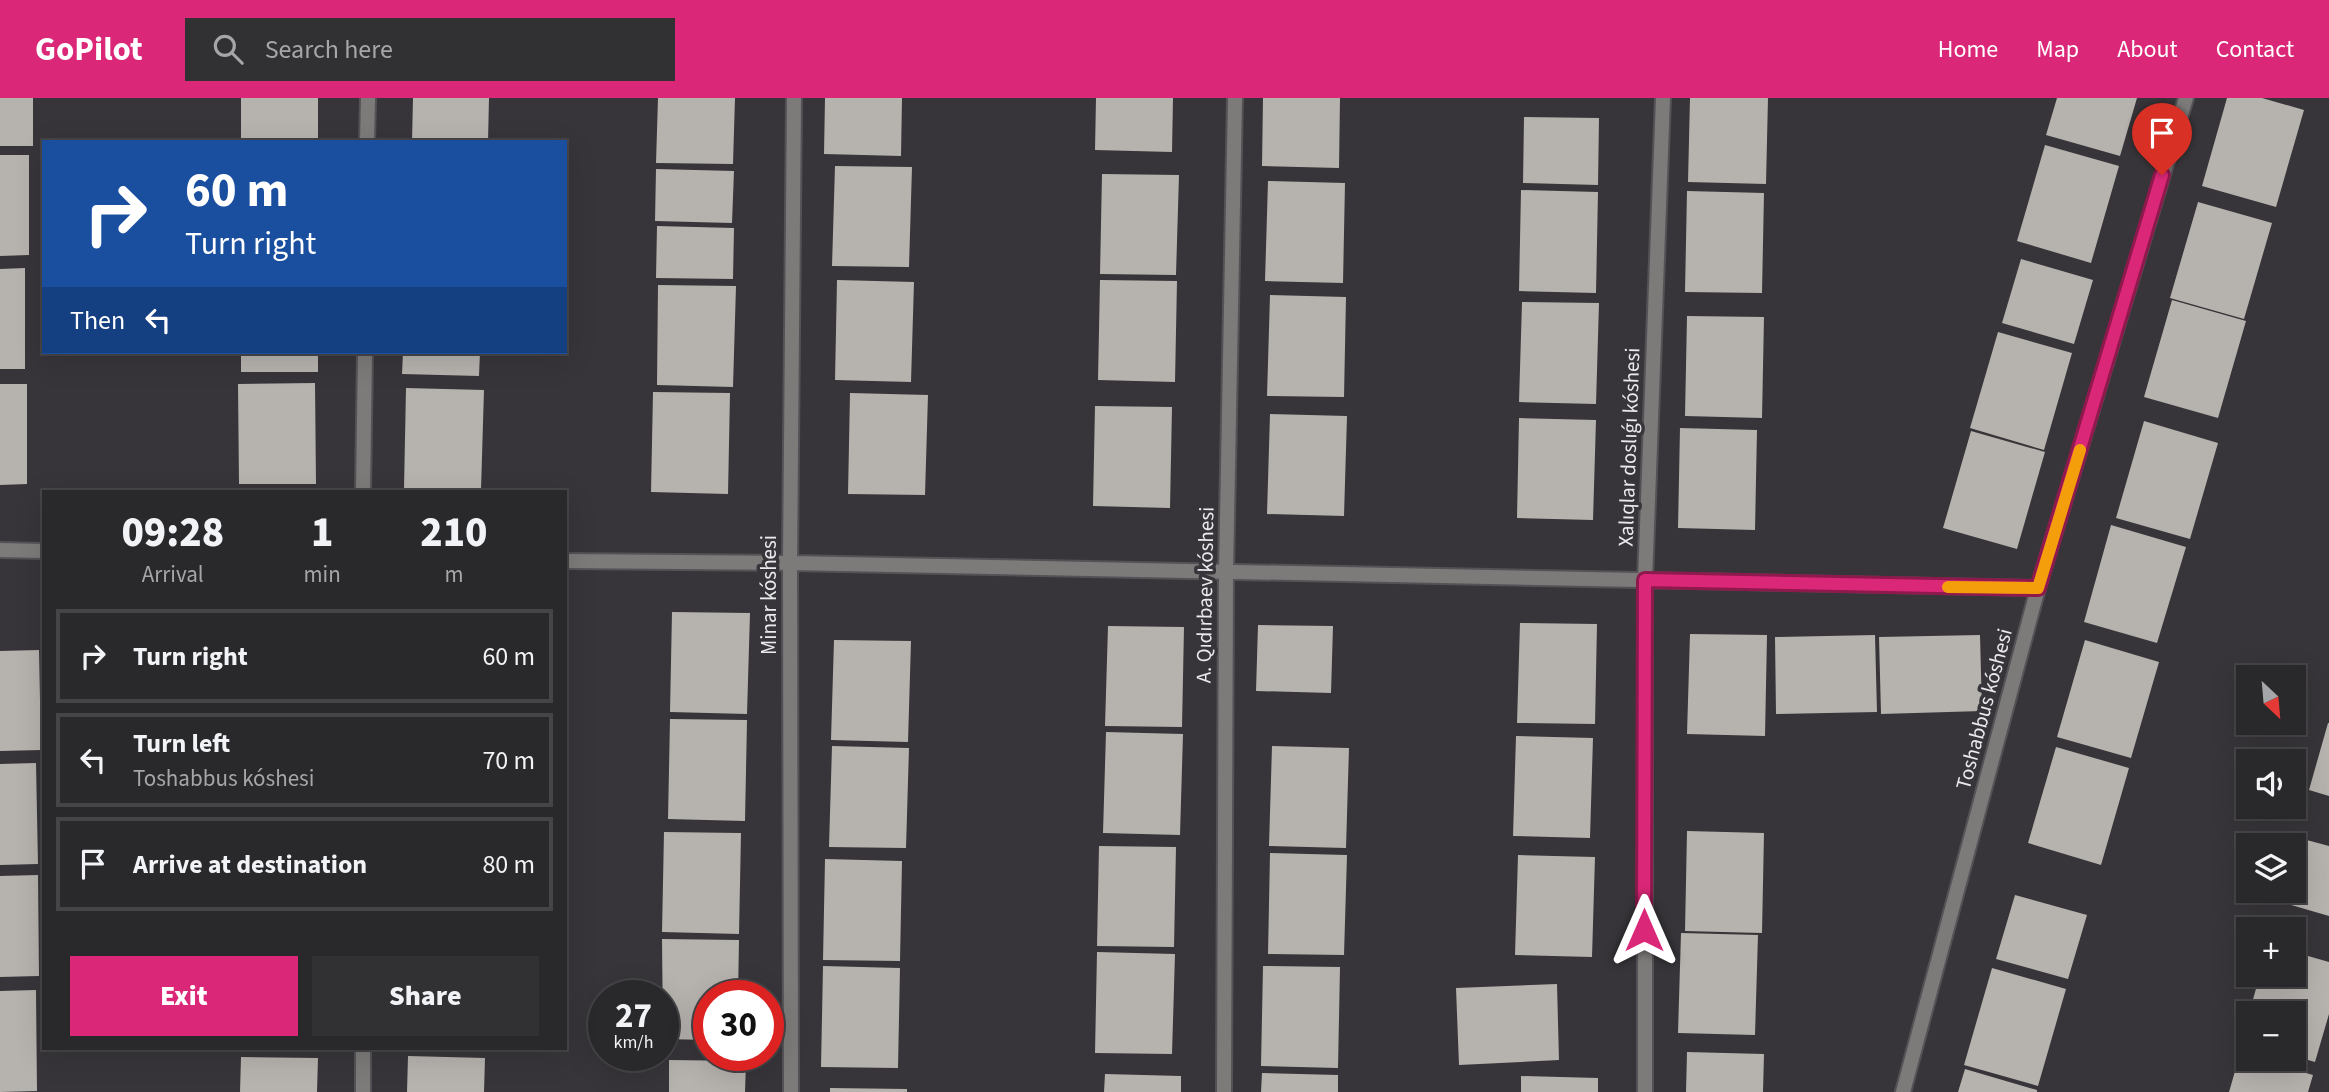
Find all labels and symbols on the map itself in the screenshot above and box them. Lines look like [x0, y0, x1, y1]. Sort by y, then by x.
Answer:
pin [2132, 103, 2192, 175]
street label: Xalıqlar doslıǵı kóshesi [1611, 347, 1647, 547]
street label: A. Qıdırbaev kóshesi [1188, 507, 1222, 683]
street label: Minar kóshesi [754, 535, 784, 655]
street label: Toshabbus kóshesi [1948, 625, 2020, 793]
north arrow [2236, 665, 2306, 735]
position arrow [1607, 893, 1681, 967]
speed limit sign: 30 [693, 980, 784, 1071]

